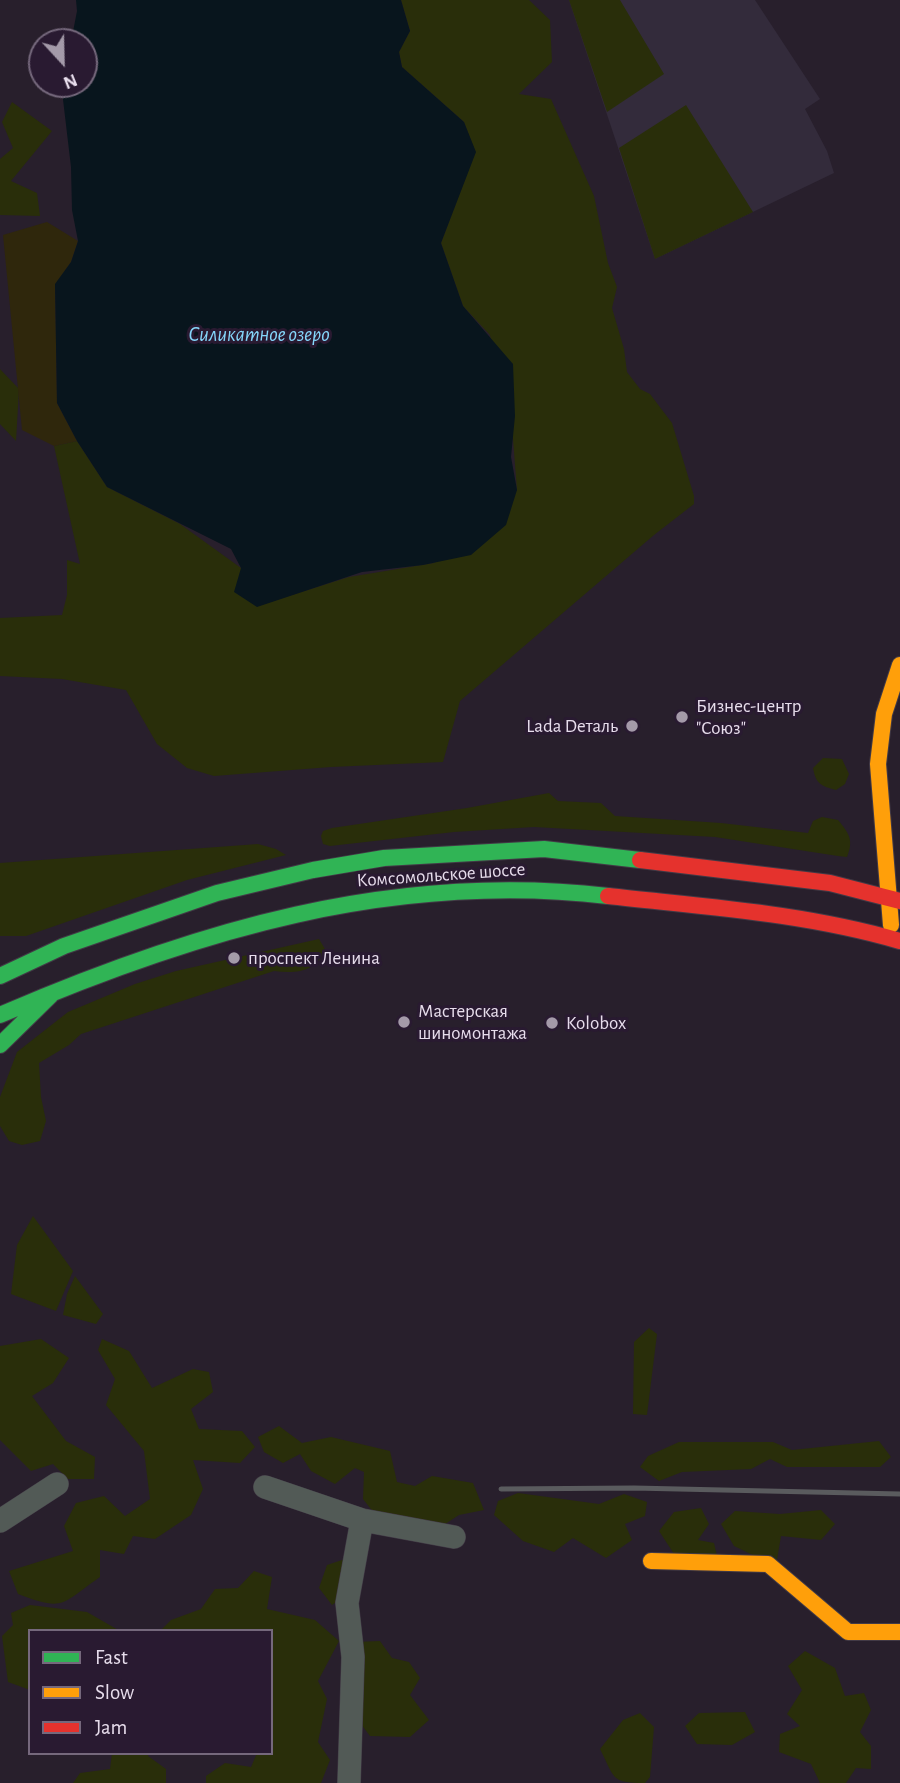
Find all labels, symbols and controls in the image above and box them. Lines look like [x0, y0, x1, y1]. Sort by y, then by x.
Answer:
north arrow [28, 28, 98, 98]
text: N [61, 70, 80, 92]
water label: Силикатное озеро [188, 322, 330, 348]
place label: Бизнес-центр "Союз" [696, 695, 802, 739]
marker: Бизнес-центр "Союз" [674, 709, 690, 725]
place label: Lada Dеталь [526, 715, 618, 737]
marker: Lada Dеталь [624, 718, 640, 734]
street label: Комсомольское шоссе [356, 858, 526, 892]
place label: проспект Ленина [248, 947, 380, 969]
marker: проспект Ленина [226, 950, 242, 966]
place label: Мастерская шиномонтажа [418, 1000, 527, 1044]
place label: Kolobox [566, 1012, 626, 1034]
marker: Мастерская шиномонтажа [396, 1014, 412, 1030]
marker: Kolobox [544, 1015, 560, 1031]
legend [28, 1629, 273, 1755]
text: Fast [95, 1647, 128, 1668]
text: Slow [95, 1682, 134, 1703]
text: Jam [95, 1717, 127, 1738]

